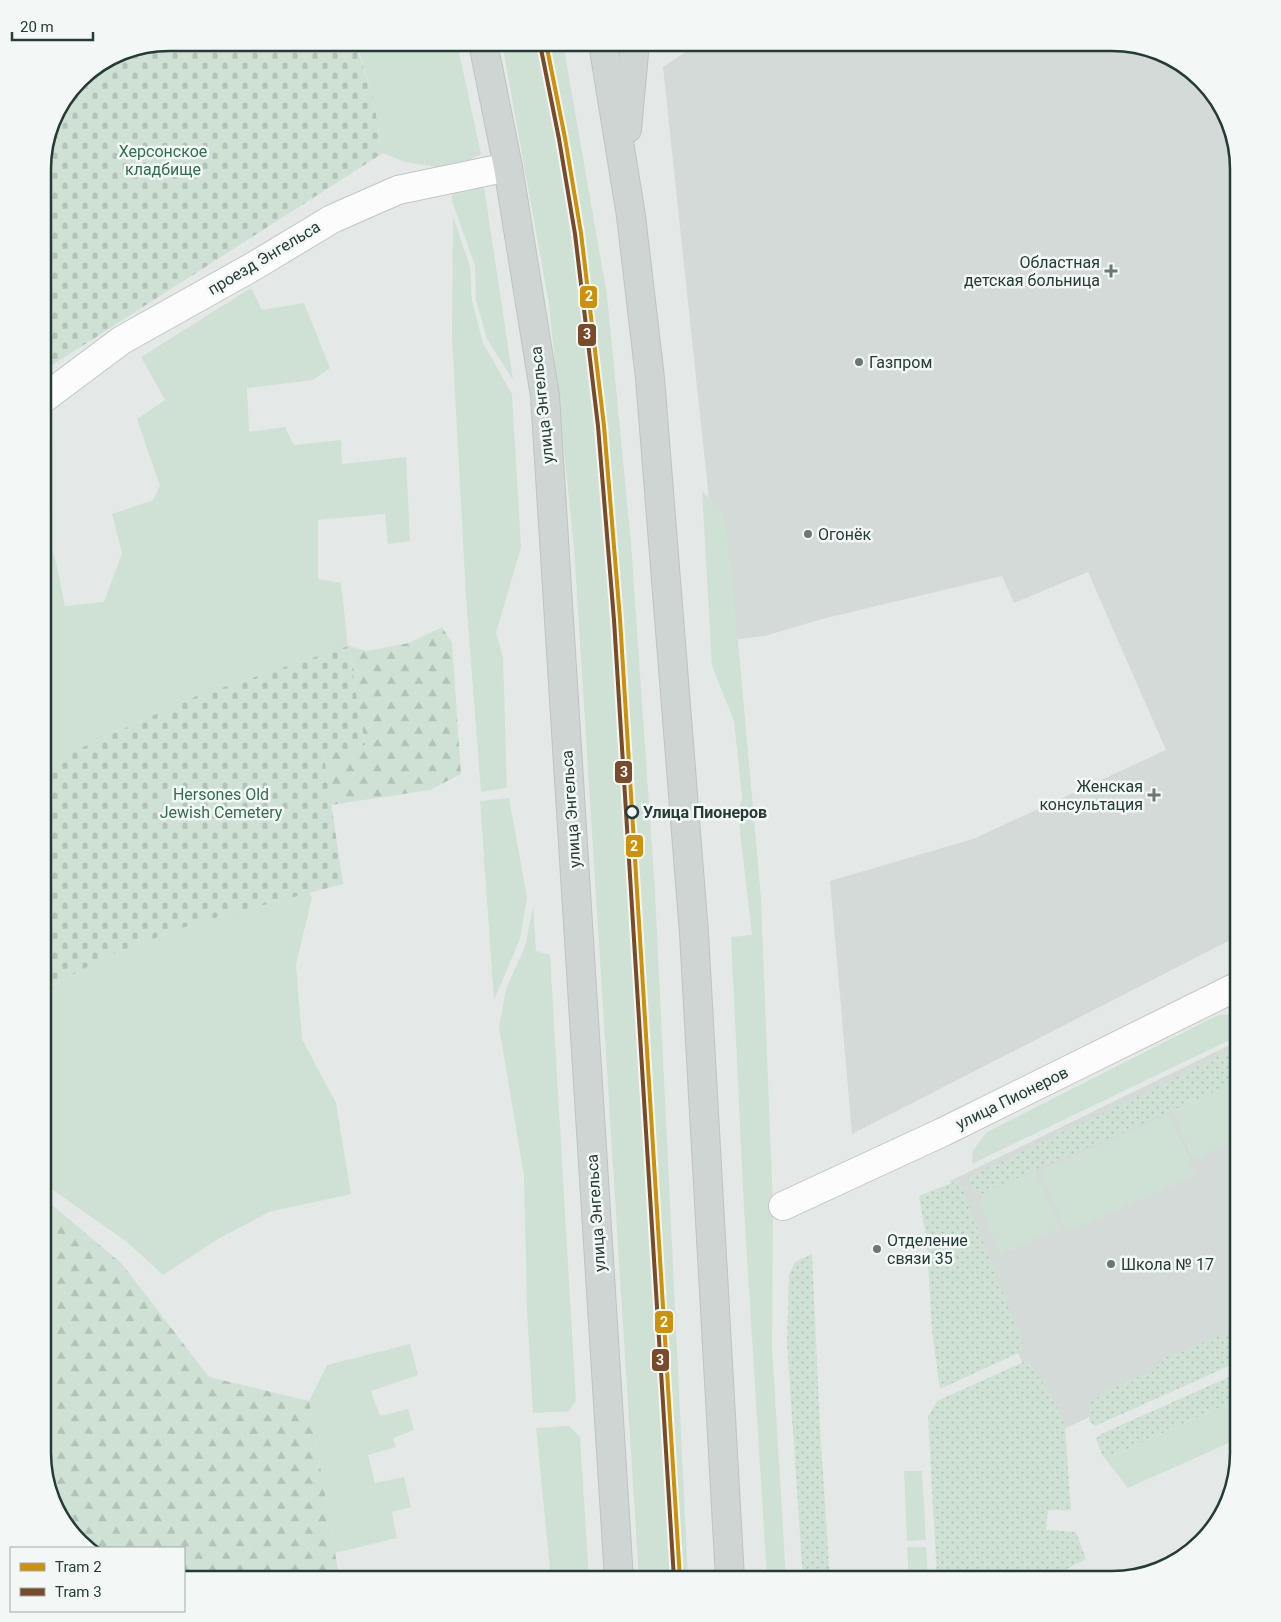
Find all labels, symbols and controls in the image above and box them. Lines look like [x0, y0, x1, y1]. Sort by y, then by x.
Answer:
scale bar [12, 10, 94, 42]
text: 20 m [20, 18, 54, 36]
park label: Херсонское кладбище [119, 142, 207, 179]
street label: проезд Энгельса [204, 217, 324, 299]
place label: Областная детская больница [964, 253, 1100, 290]
marker: Областная детская больница [1104, 264, 1118, 278]
line badge: 2 [579, 285, 598, 309]
text: 2 [585, 288, 593, 304]
line badge: 3 [577, 323, 597, 347]
text: 3 [583, 326, 591, 342]
street label: улица Энгельса [526, 345, 558, 465]
place label: Газпром [869, 353, 932, 372]
marker: Газпром [853, 356, 865, 368]
place label: Огонёк [818, 525, 871, 544]
marker: Огонёк [802, 528, 814, 540]
street label: улица Энгельса [557, 749, 585, 869]
line badge: 3 [614, 760, 633, 784]
text: 3 [620, 764, 628, 780]
place label: Женская консультация [1039, 777, 1143, 814]
park label: Hersones Old Jewish Cemetery [160, 785, 283, 822]
marker: Женская консультация [1147, 788, 1161, 802]
place label: Улица Пионеров [643, 803, 767, 822]
marker: Улица Пионеров [625, 805, 639, 819]
line badge: 2 [625, 834, 644, 858]
text: 2 [630, 838, 638, 854]
street label: улица Пионеров [953, 1063, 1071, 1133]
street label: улица Энгельса [582, 1153, 610, 1273]
place label: Отделение связи 35 [887, 1231, 968, 1268]
marker: Отделение связи 35 [871, 1243, 883, 1255]
place label: Школа № 17 [1121, 1255, 1214, 1274]
marker: Школа № 17 [1105, 1258, 1117, 1270]
line badge: 2 [654, 1310, 674, 1334]
text: 2 [660, 1314, 668, 1330]
line badge: 3 [651, 1348, 670, 1372]
text: 3 [656, 1352, 664, 1368]
legend [10, 1547, 185, 1612]
text: Tram 2 [55, 1558, 102, 1576]
text: Tram 3 [55, 1583, 102, 1601]

